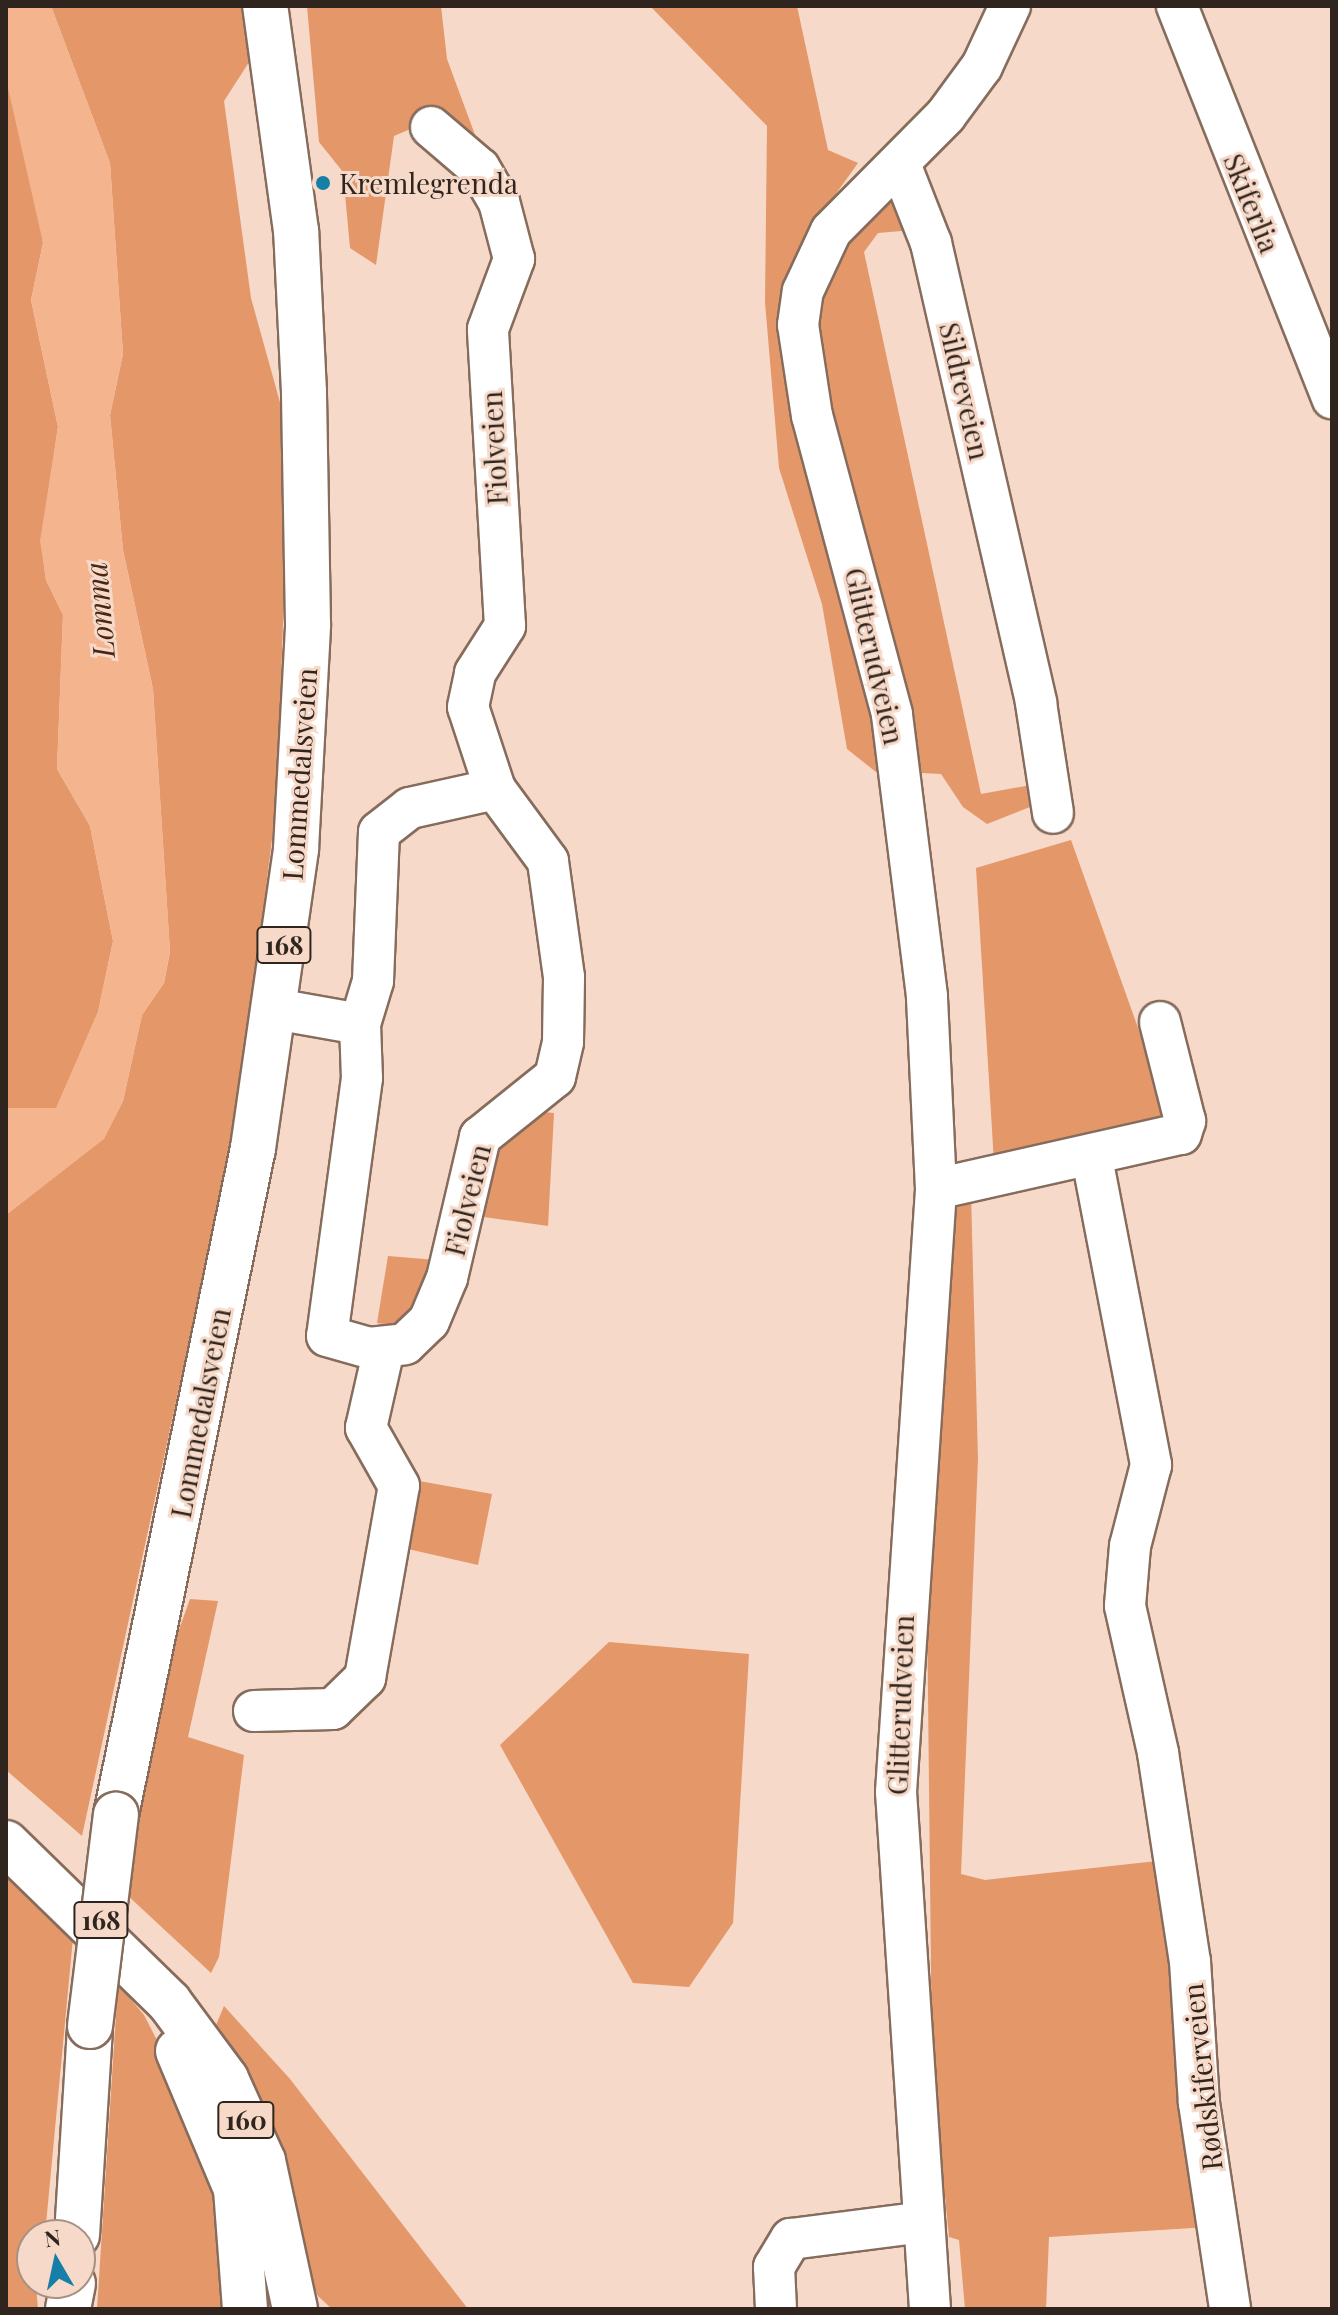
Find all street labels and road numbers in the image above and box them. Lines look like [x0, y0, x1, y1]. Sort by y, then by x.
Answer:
street label: Skiferlia [1217, 149, 1287, 257]
street label: Sildreveien [933, 319, 997, 463]
street label: Fiolveien [474, 390, 514, 506]
street label: Glitterudveien [838, 564, 912, 748]
street label: Lommedalsveien [275, 667, 323, 881]
road number: 168 [256, 923, 312, 967]
street label: Fiolveien [437, 1141, 497, 1259]
street label: Lommedalsveien [163, 1305, 237, 1521]
street label: Glitterudveien [880, 1614, 920, 1796]
road number: 168 [73, 1898, 129, 1942]
street label: Rødskiferveien [1175, 1982, 1229, 2172]
road number: 160 [216, 2098, 276, 2142]

